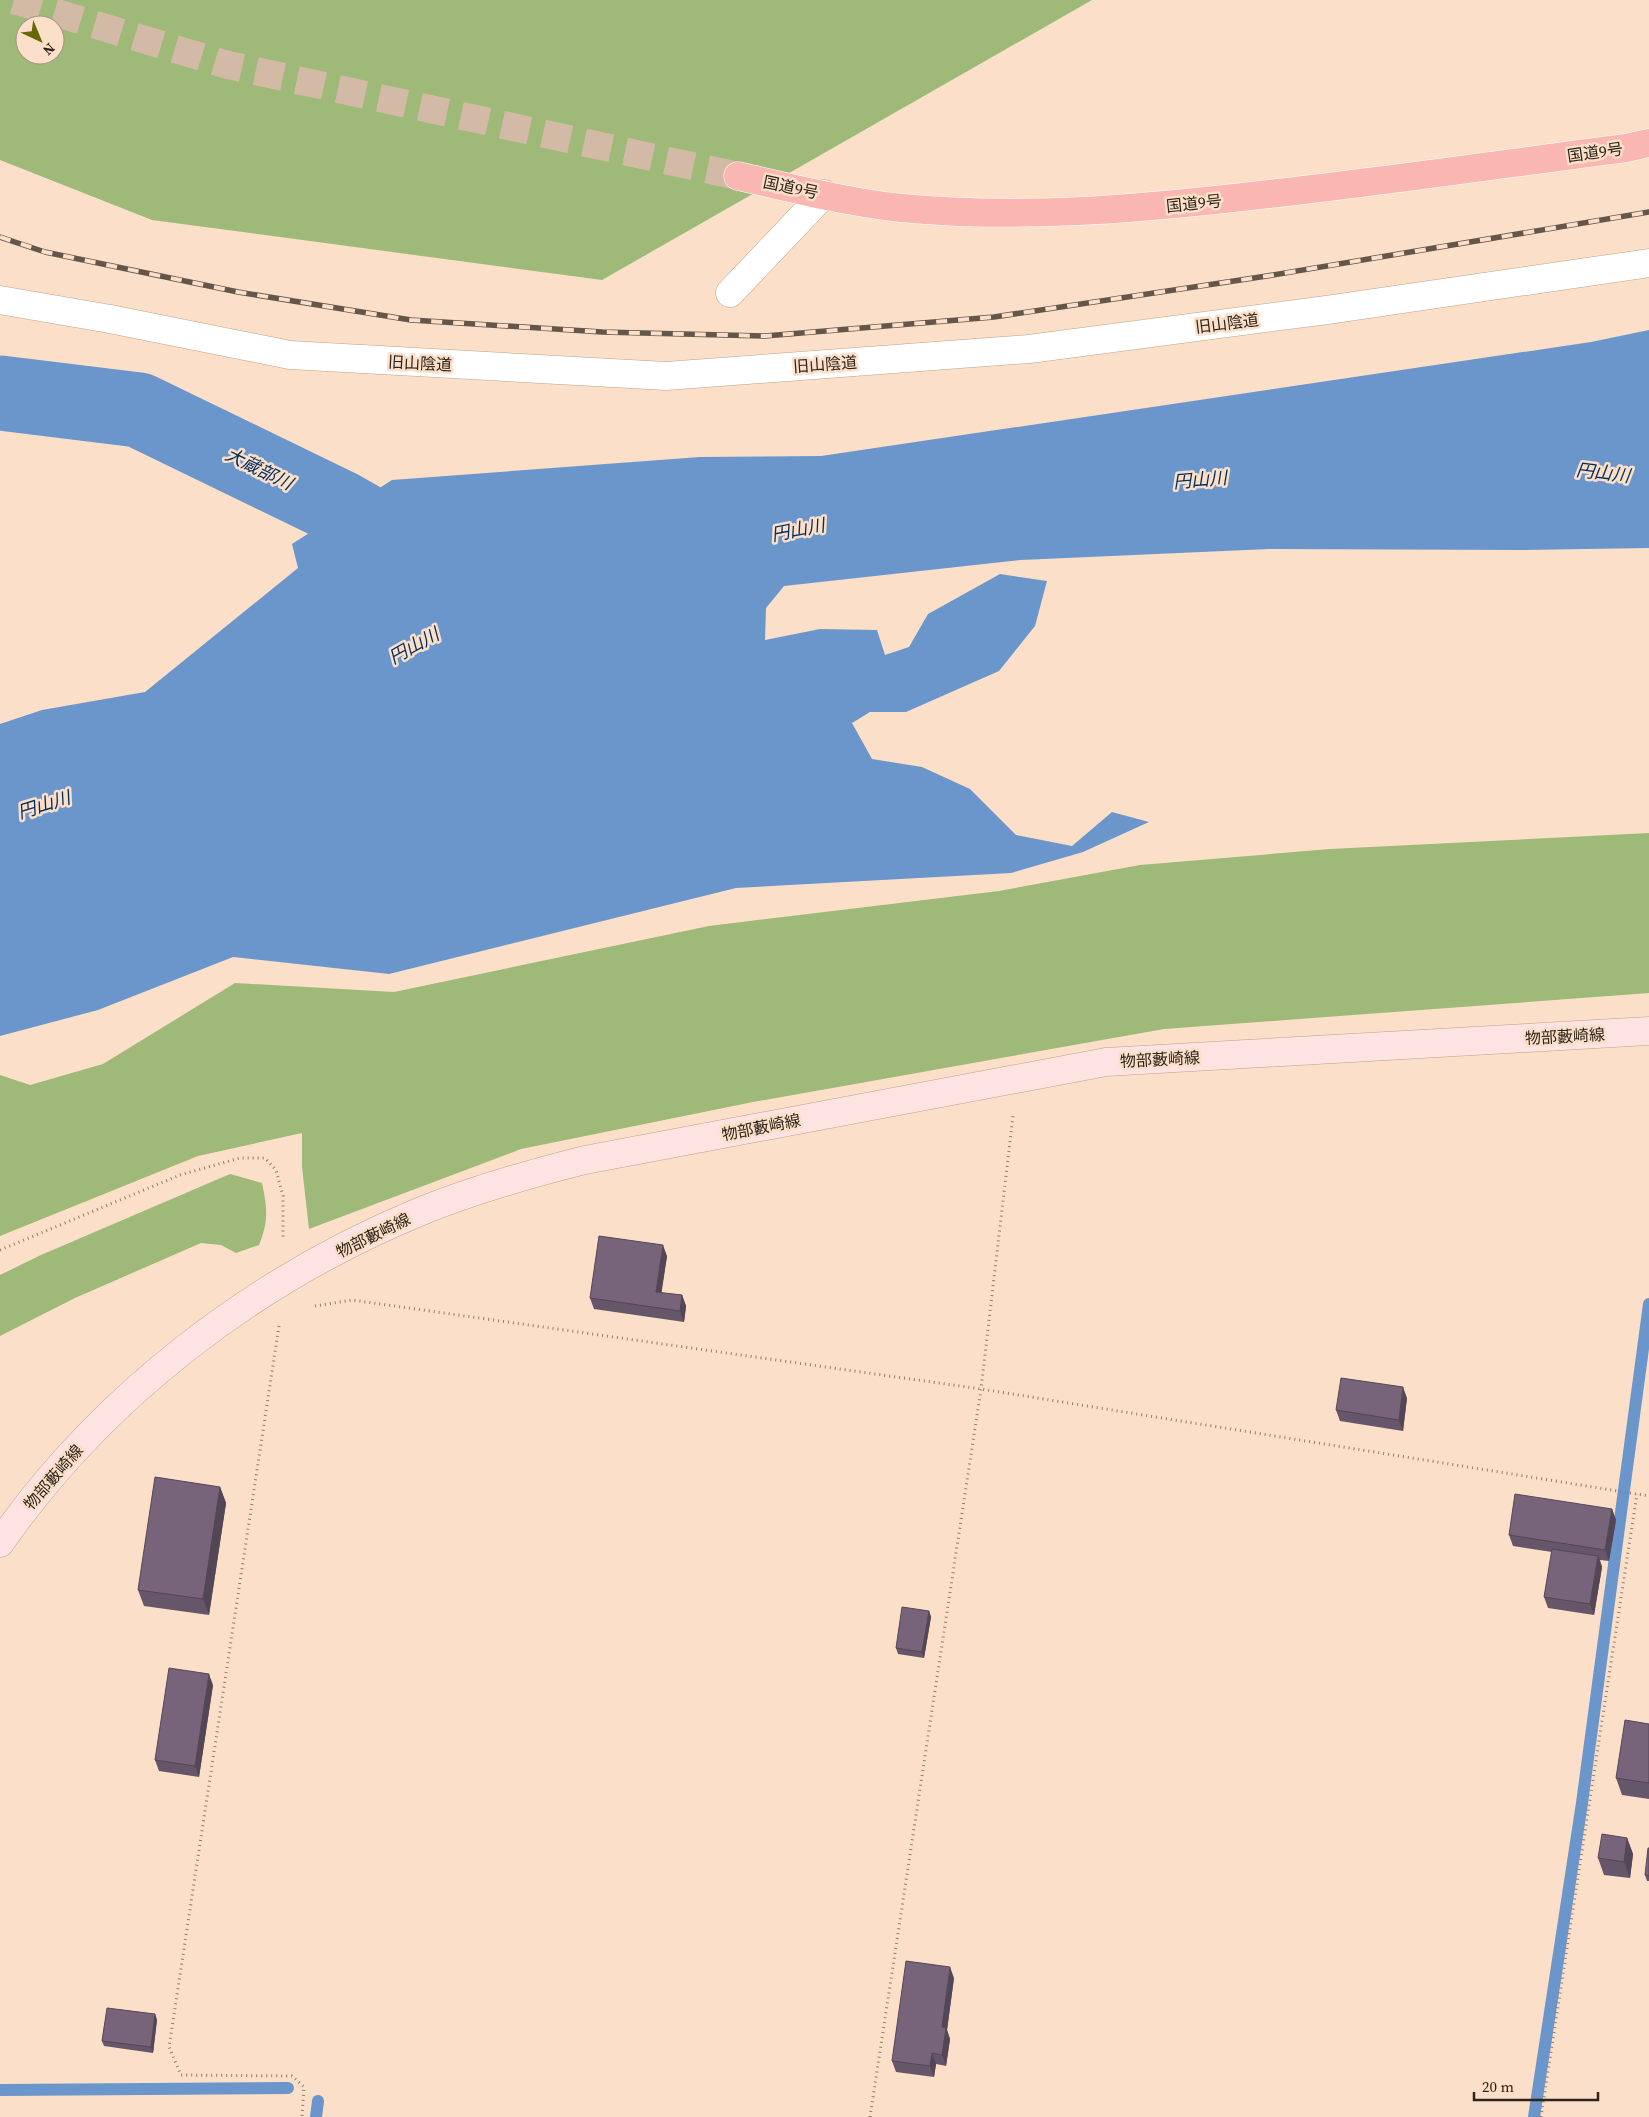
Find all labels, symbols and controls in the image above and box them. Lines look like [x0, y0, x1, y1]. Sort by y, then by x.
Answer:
north arrow [15, 15, 65, 65]
text: N [38, 39, 60, 60]
street label: 国道9号 [1566, 137, 1624, 167]
street label: 国道9号 [761, 170, 821, 204]
street label: 国道9号 [1165, 189, 1223, 217]
street label: 旧山陰道 [1194, 308, 1260, 338]
street label: 旧山陰道 [387, 350, 453, 376]
street label: 旧山陰道 [792, 351, 858, 377]
water label: 大蔵部川 [221, 442, 299, 496]
water label: 円山川 [1575, 457, 1633, 488]
water label: 円山川 [1172, 465, 1230, 494]
water label: 円山川 [769, 512, 829, 547]
water label: 円山川 [384, 621, 445, 670]
water label: 円山川 [14, 784, 75, 824]
street label: 物部藪崎線 [1524, 1023, 1606, 1049]
street label: 物部藪崎線 [1119, 1046, 1201, 1072]
street label: 物部藪崎線 [720, 1109, 802, 1145]
street label: 物部藪崎線 [332, 1208, 414, 1262]
street label: 物部藪崎線 [18, 1440, 88, 1514]
scale bar [1474, 2070, 1598, 2102]
text: 20 m [1482, 2076, 1514, 2097]

